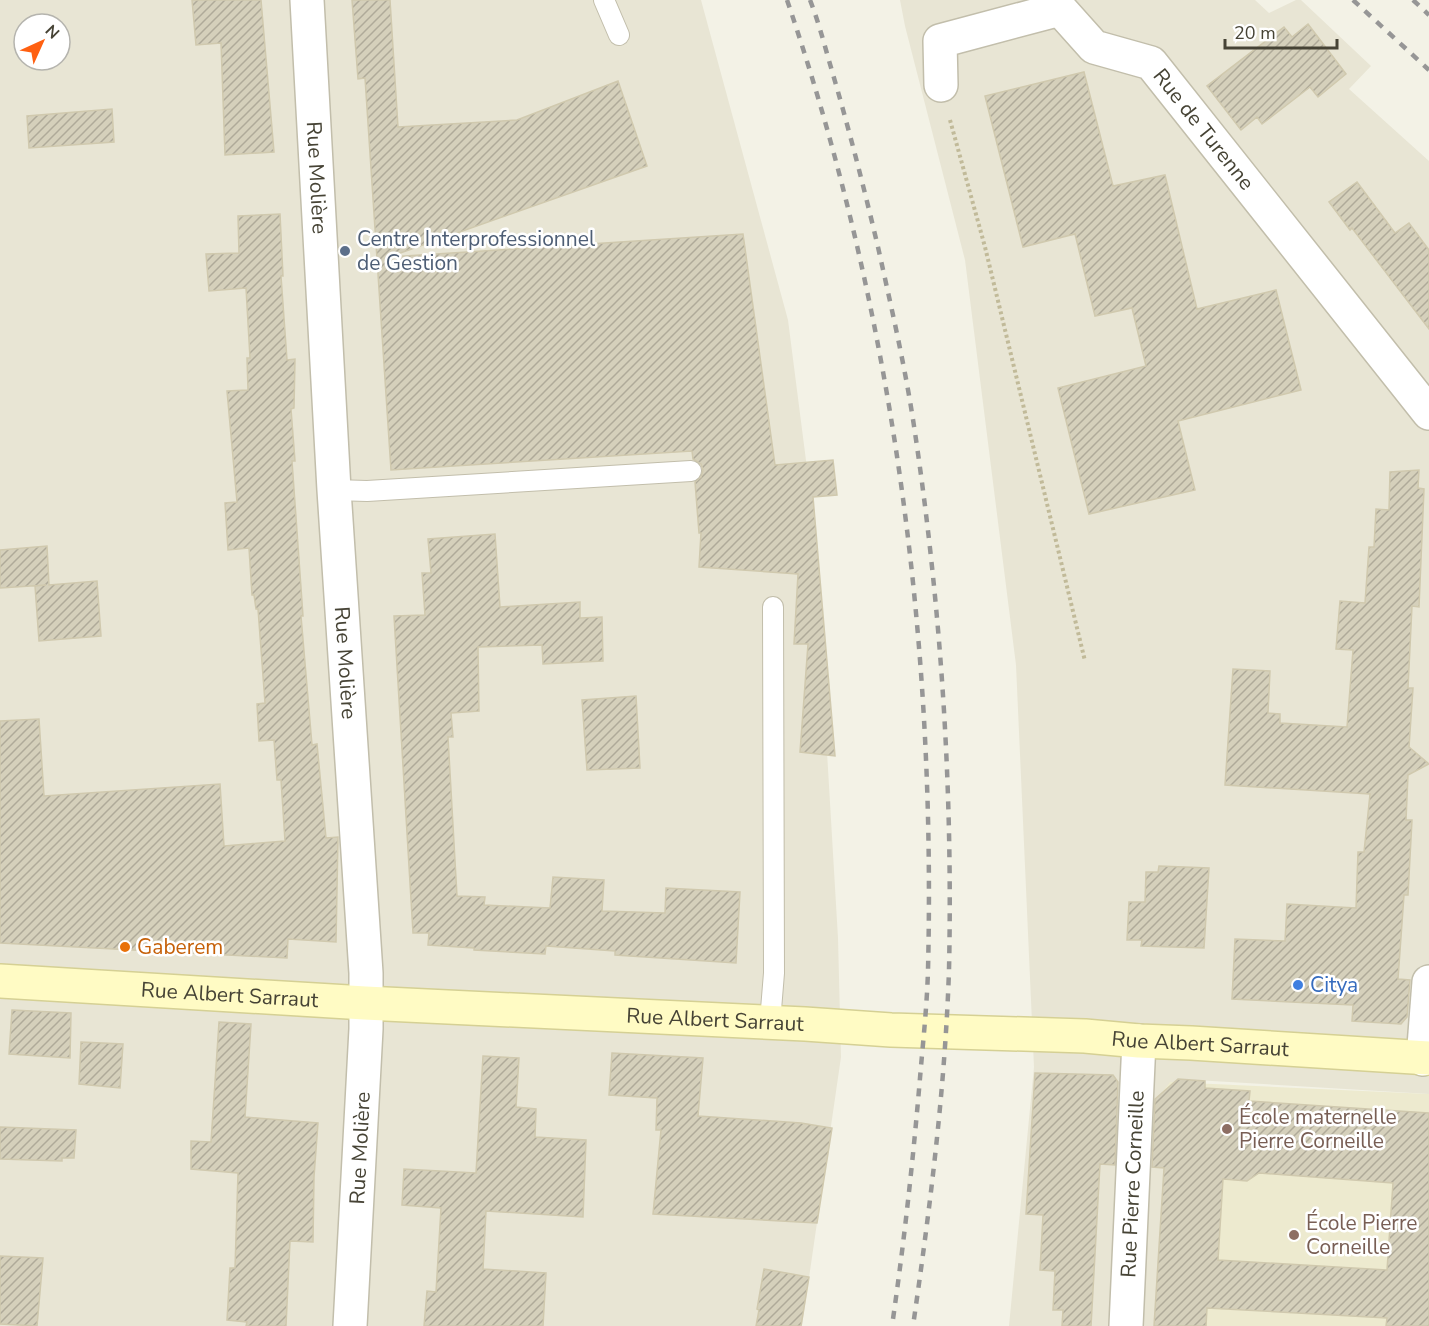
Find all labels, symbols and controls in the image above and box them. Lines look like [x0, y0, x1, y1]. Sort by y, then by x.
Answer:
north arrow [12, 12, 72, 72]
scale bar [1225, 12, 1338, 50]
text: N [40, 20, 64, 44]
text: 20 m [1234, 21, 1276, 45]
street label: Rue de Turenne [1147, 63, 1261, 196]
street label: Rue Molière [300, 121, 334, 235]
place label: Centre Interprofessionnel de Gestion [357, 225, 596, 277]
marker: Centre Interprofessionnel de Gestion [338, 244, 352, 258]
street label: Rue Molière [328, 606, 363, 720]
place label: Gaberem [137, 933, 223, 961]
marker: Gaberem [118, 940, 132, 954]
place label: Citya [1310, 971, 1358, 999]
street label: Rue Albert Sarraut [140, 976, 320, 1014]
marker: Citya [1291, 978, 1305, 992]
street label: Rue Albert Sarraut [626, 1001, 805, 1038]
street label: Rue Albert Sarraut [1110, 1025, 1290, 1063]
street label: Rue Pierre Corneille [1114, 1090, 1151, 1278]
street label: Rue Molière [343, 1091, 377, 1205]
place label: École maternelle Pierre Corneille [1239, 1103, 1397, 1155]
marker: École maternelle Pierre Corneille [1220, 1122, 1234, 1136]
place label: École Pierre Corneille [1306, 1209, 1417, 1261]
marker: École Pierre Corneille [1287, 1228, 1301, 1242]

